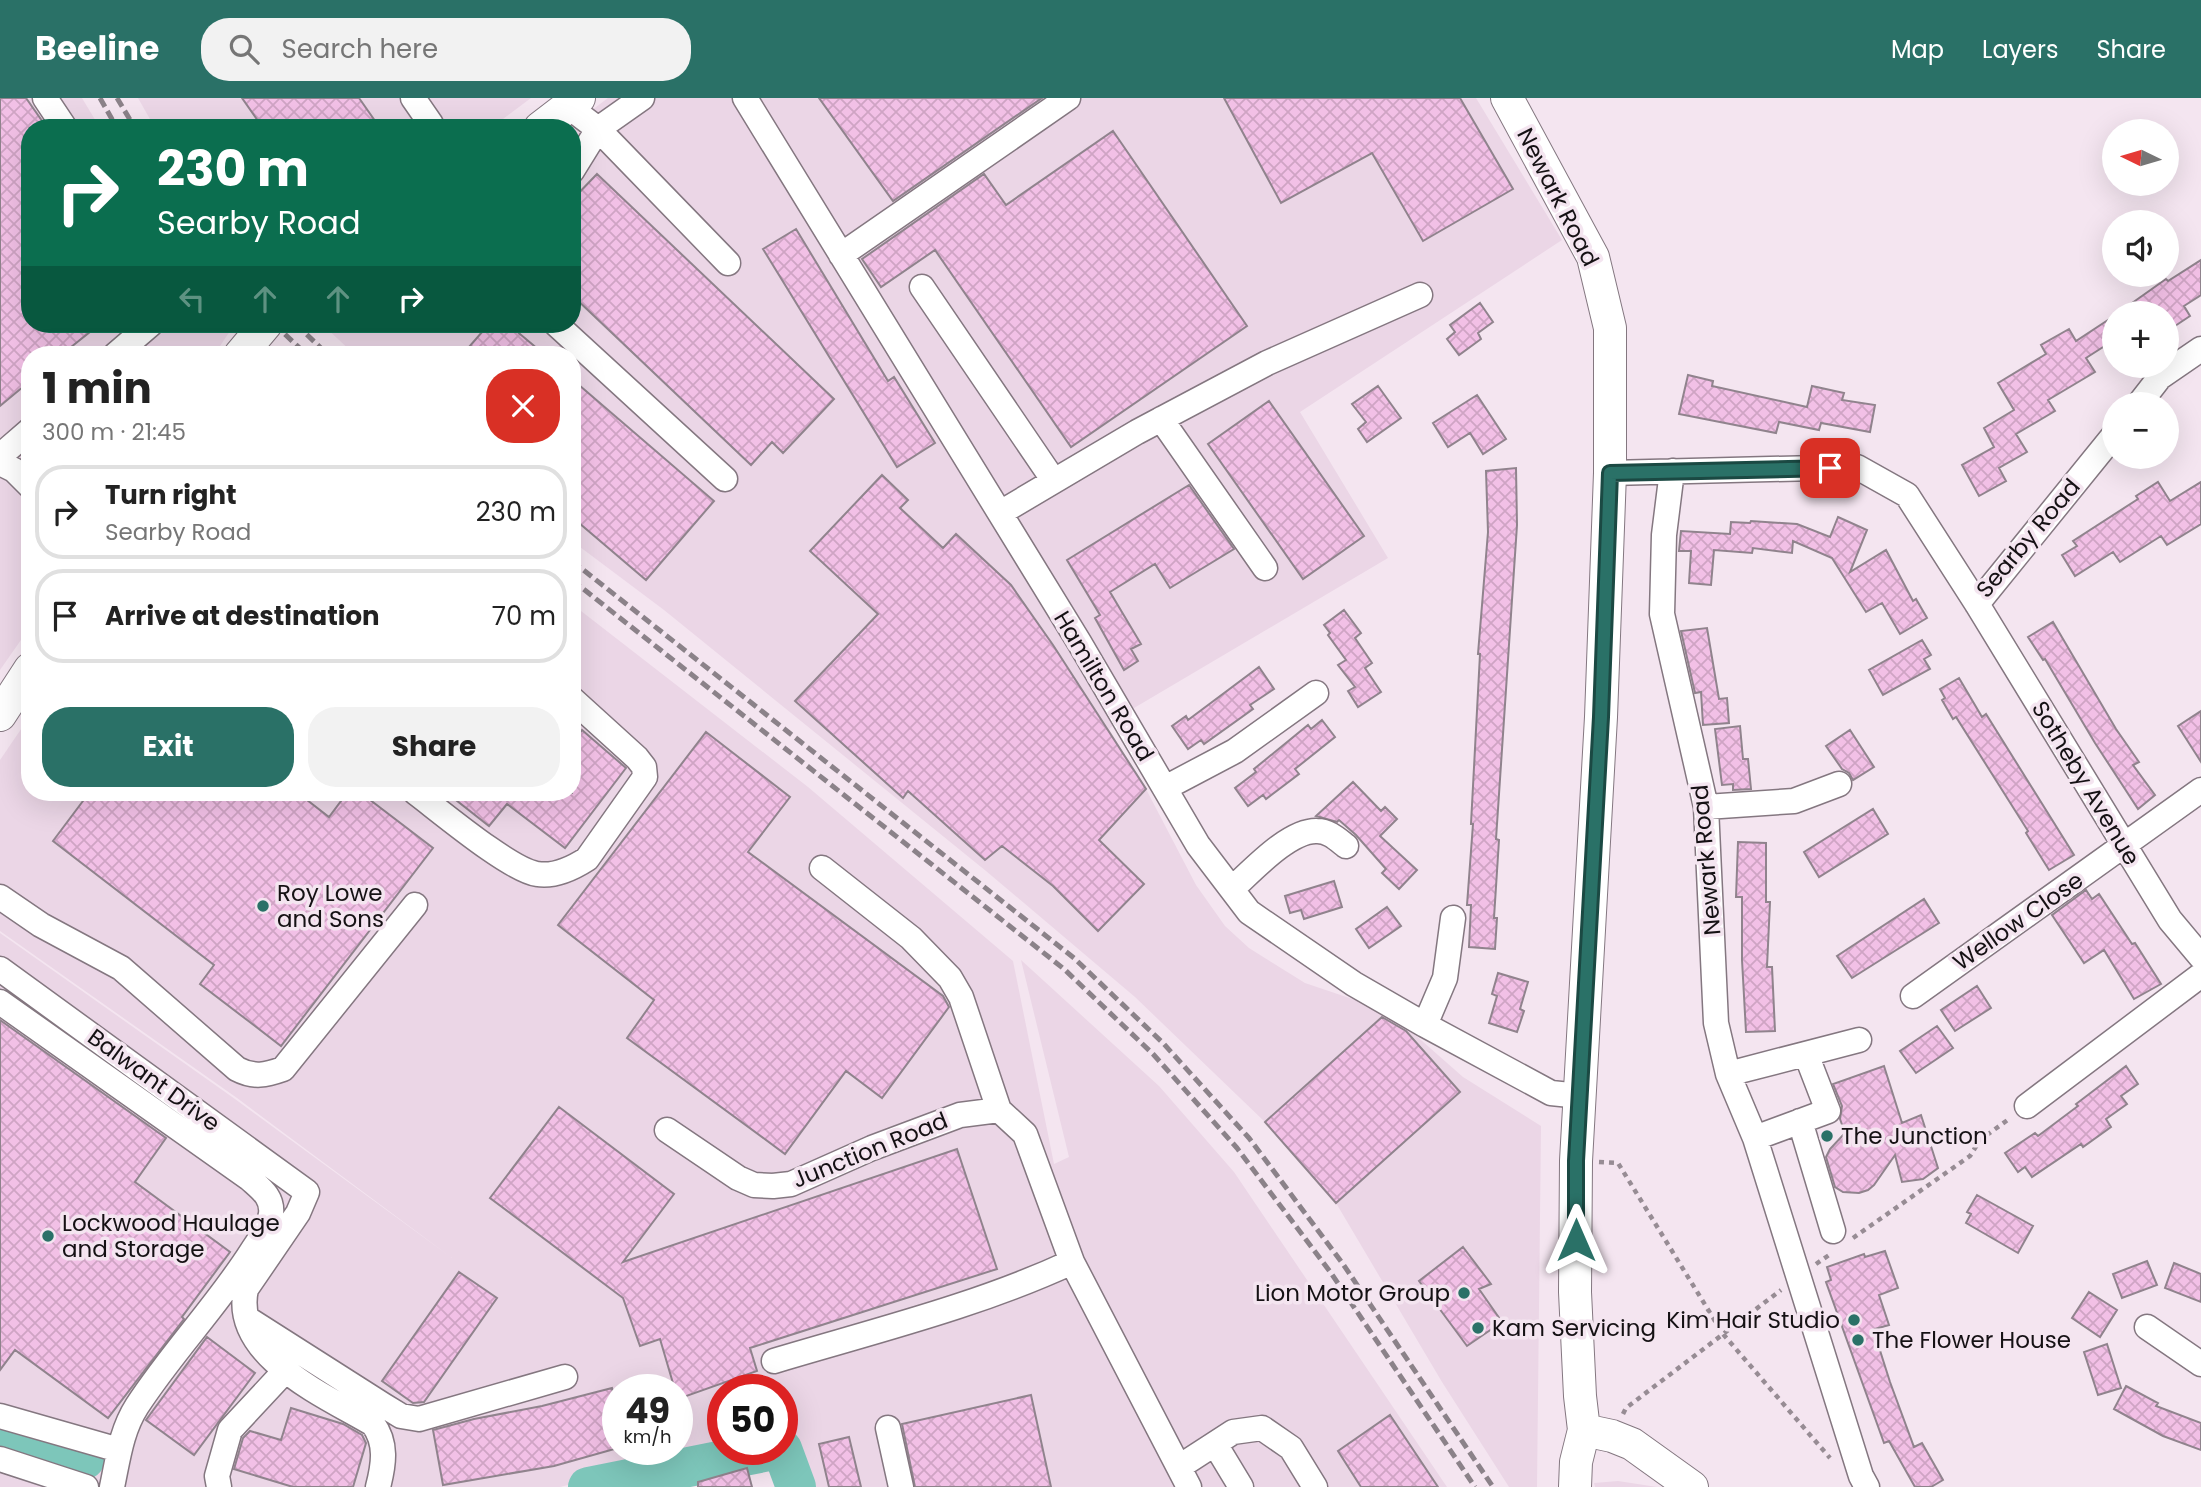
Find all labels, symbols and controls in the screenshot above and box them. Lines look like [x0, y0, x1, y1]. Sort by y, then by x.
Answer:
search box [201, 18, 691, 81]
text: Beeline [35, 25, 159, 72]
icon: search [225, 30, 263, 68]
text: Search here [281, 31, 438, 67]
text: Map [1891, 33, 1944, 66]
text: Layers [1982, 33, 2058, 66]
text: Share [2096, 33, 2166, 66]
north arrow [2102, 119, 2179, 196]
map controls [2102, 119, 2179, 469]
street label: Newark Road [1509, 122, 1607, 272]
text: 230 m [157, 135, 309, 203]
icon: right [42, 147, 133, 238]
text: Searby Road [157, 200, 361, 245]
button: sound [2102, 210, 2179, 287]
icon: left [173, 280, 211, 318]
icon: ahead [246, 280, 284, 318]
icon: ahead [319, 280, 357, 318]
icon: right [392, 280, 430, 318]
button: + [2102, 301, 2179, 378]
text: 1 min [42, 359, 152, 418]
button: close [486, 369, 560, 443]
button: − [2102, 392, 2179, 469]
text: 300 m · 21:45 [42, 416, 186, 448]
pin [1800, 438, 1860, 498]
icon: arrive [1811, 449, 1849, 487]
street label: Searby Road [1969, 472, 2087, 604]
text: Turn right [105, 477, 237, 513]
icon: right [46, 493, 84, 531]
text: 230 m [476, 494, 556, 530]
text: Searby Road [105, 516, 251, 548]
icon: arrive [46, 597, 84, 635]
text: Arrive at destination [105, 598, 380, 634]
text: 70 m [492, 598, 556, 634]
street label: Hamilton Road [1046, 605, 1162, 767]
street label: Sotheby Avenue [2024, 695, 2148, 871]
button: Exit [42, 707, 294, 787]
button: Share [308, 707, 560, 787]
street label: Newark Road [1683, 783, 1729, 937]
street label: Wellow Close [1947, 864, 2089, 978]
place label: Roy Lowe and Sons [277, 877, 384, 935]
marker: Roy Lowe and Sons [255, 898, 271, 914]
street label: Balwant Drive [81, 1021, 227, 1139]
street label: Junction Road [788, 1104, 952, 1196]
place label: The Junction [1841, 1120, 1988, 1152]
marker: The Junction [1819, 1128, 1835, 1144]
position arrow [1539, 1203, 1613, 1277]
place label: Lockwood Haulage and Storage [62, 1207, 280, 1265]
marker: Lockwood Haulage and Storage [40, 1228, 56, 1244]
place label: Lion Motor Group [1255, 1277, 1450, 1309]
marker: Lion Motor Group [1456, 1285, 1472, 1301]
place label: Kim Hair Studio [1666, 1304, 1840, 1336]
place label: Kam Servicing [1492, 1312, 1656, 1344]
marker: Kim Hair Studio [1846, 1312, 1862, 1328]
marker: Kam Servicing [1470, 1320, 1486, 1336]
place label: The Flower House [1872, 1324, 2071, 1356]
marker: The Flower House [1850, 1332, 1866, 1348]
speed limit sign: 50 [707, 1374, 798, 1465]
text: 49 [625, 1386, 670, 1435]
text: km/h [624, 1424, 671, 1449]

